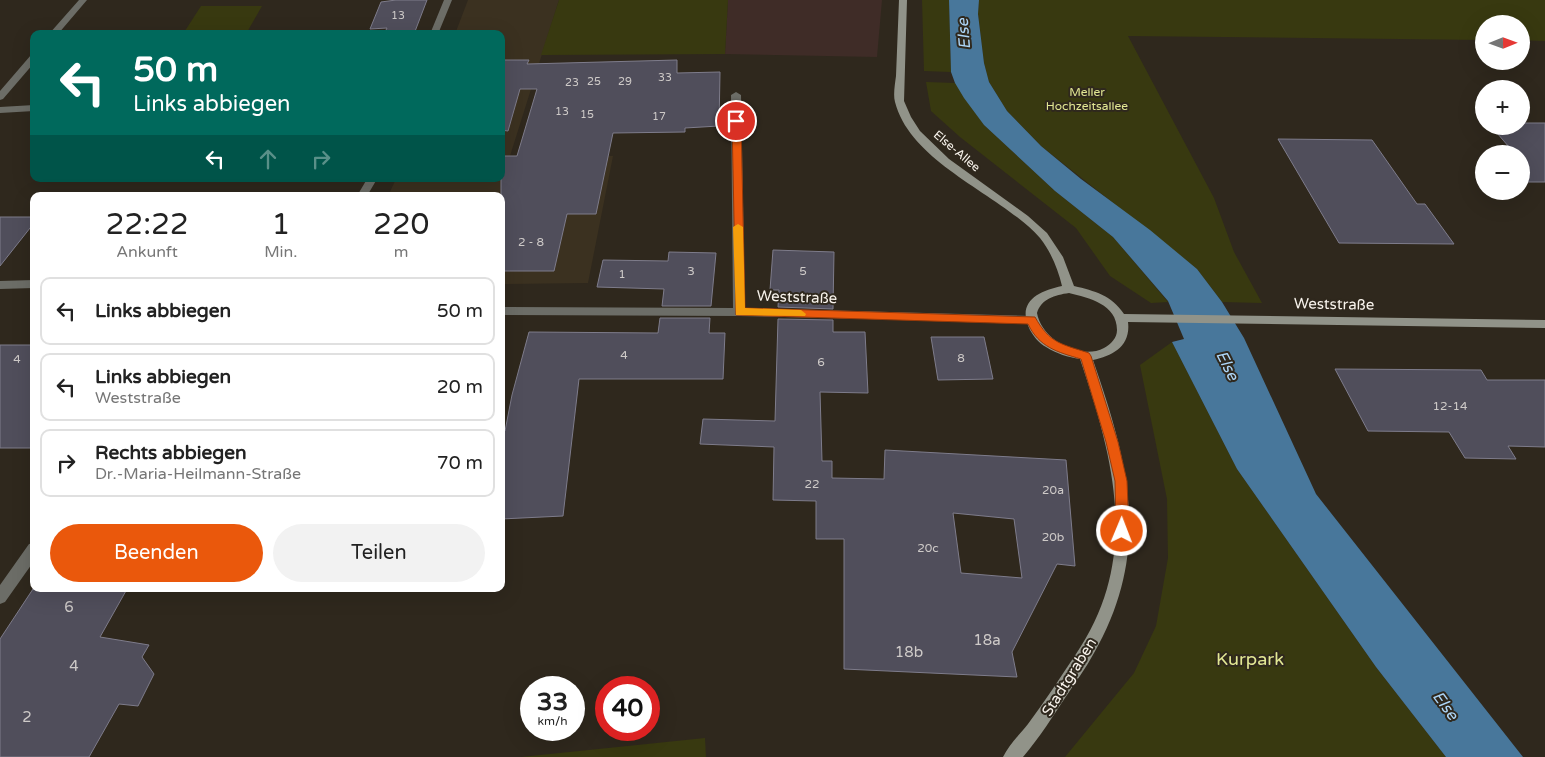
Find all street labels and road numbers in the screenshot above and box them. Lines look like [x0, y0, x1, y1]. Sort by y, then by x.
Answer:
street label: Else-Allee [931, 128, 983, 175]
street label: Weststraße [756, 287, 838, 307]
street label: Weststraße [1294, 294, 1374, 314]
street label: Stadtgraben [1038, 635, 1100, 719]

